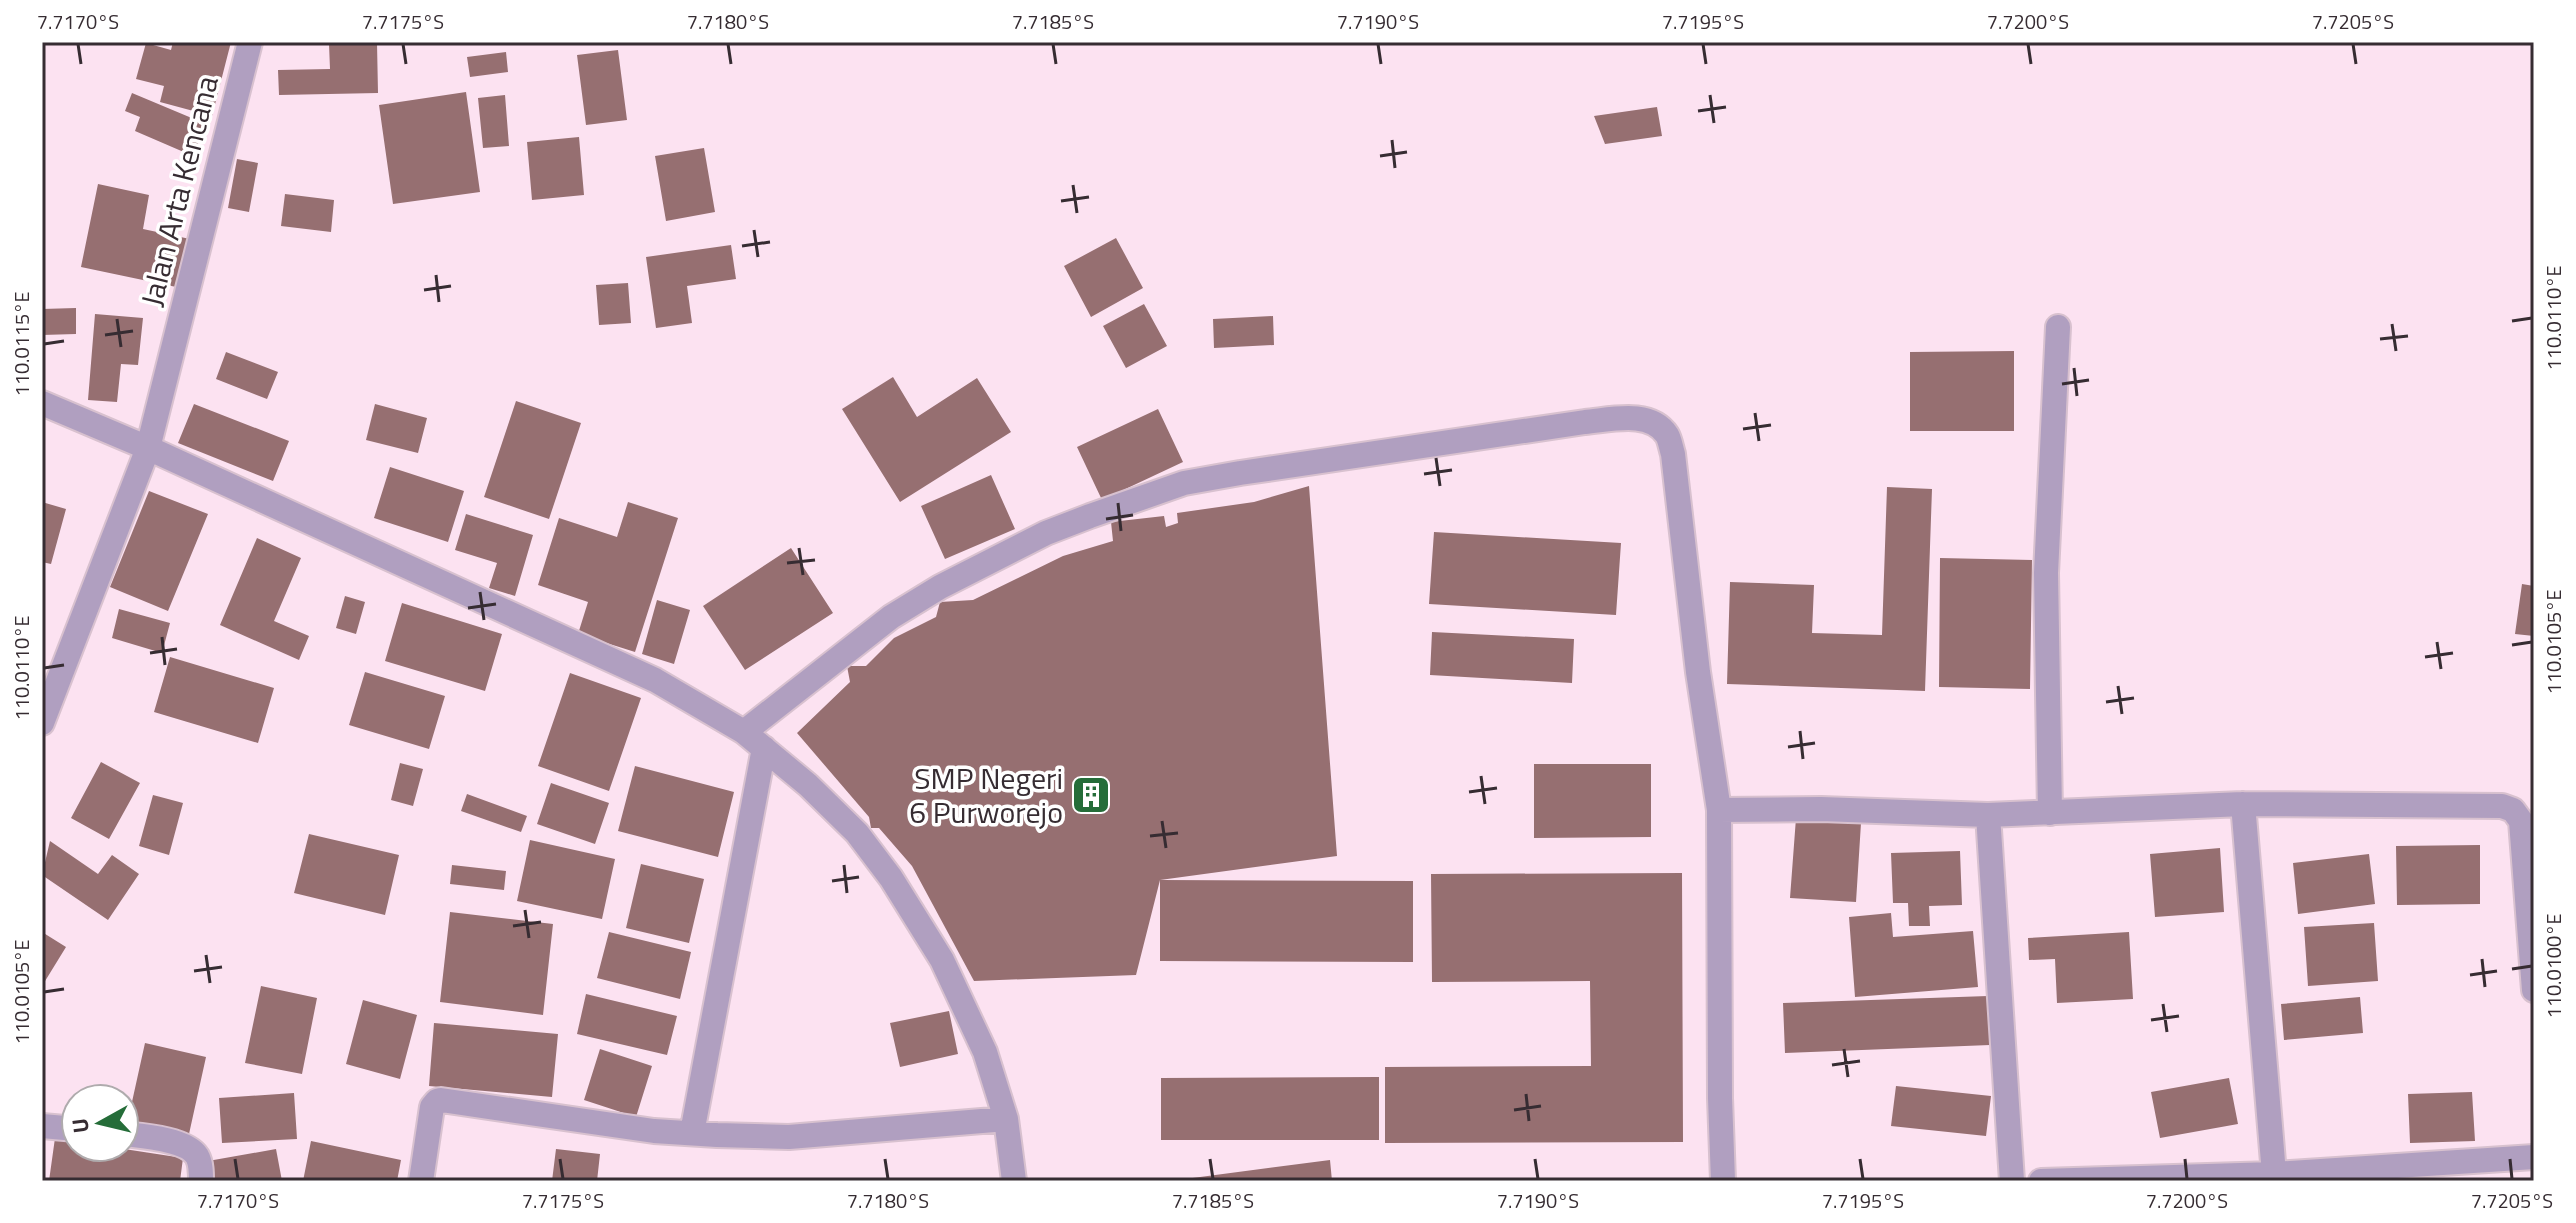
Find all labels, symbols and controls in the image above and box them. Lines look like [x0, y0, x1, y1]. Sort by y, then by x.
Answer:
text: 7.7170°S [37, 6, 119, 37]
text: 7.7175°S [362, 6, 444, 37]
text: 7.7180°S [687, 6, 769, 37]
text: 7.7185°S [1012, 6, 1094, 37]
text: 7.7190°S [1337, 6, 1419, 37]
text: 7.7195°S [1662, 6, 1744, 37]
text: 7.7200°S [1987, 6, 2069, 37]
text: 7.7205°S [2312, 6, 2394, 37]
street label: Jalan Arta Kencana [128, 71, 230, 311]
text: 110.0110°E [2538, 266, 2569, 370]
text: 110.0115°E [6, 292, 37, 396]
text: 110.0105°E [2538, 590, 2569, 694]
text: 110.0110°E [6, 616, 37, 720]
place label: SMP Negeri 6 Purworejo [909, 755, 1063, 835]
building icon: SMP Negeri 6 Purworejo [1070, 774, 1112, 816]
text: 110.0100°E [2538, 914, 2569, 1018]
text: 110.0105°E [6, 940, 37, 1044]
north arrow [60, 1083, 140, 1163]
text: U [62, 1116, 98, 1135]
text: 7.7170°S [197, 1185, 279, 1216]
text: 7.7175°S [522, 1185, 604, 1216]
text: 7.7180°S [847, 1185, 929, 1216]
text: 7.7185°S [1172, 1185, 1254, 1216]
text: 7.7190°S [1497, 1185, 1579, 1216]
text: 7.7195°S [1822, 1185, 1904, 1216]
text: 7.7200°S [2146, 1185, 2228, 1216]
text: 7.7205°S [2471, 1185, 2553, 1216]

